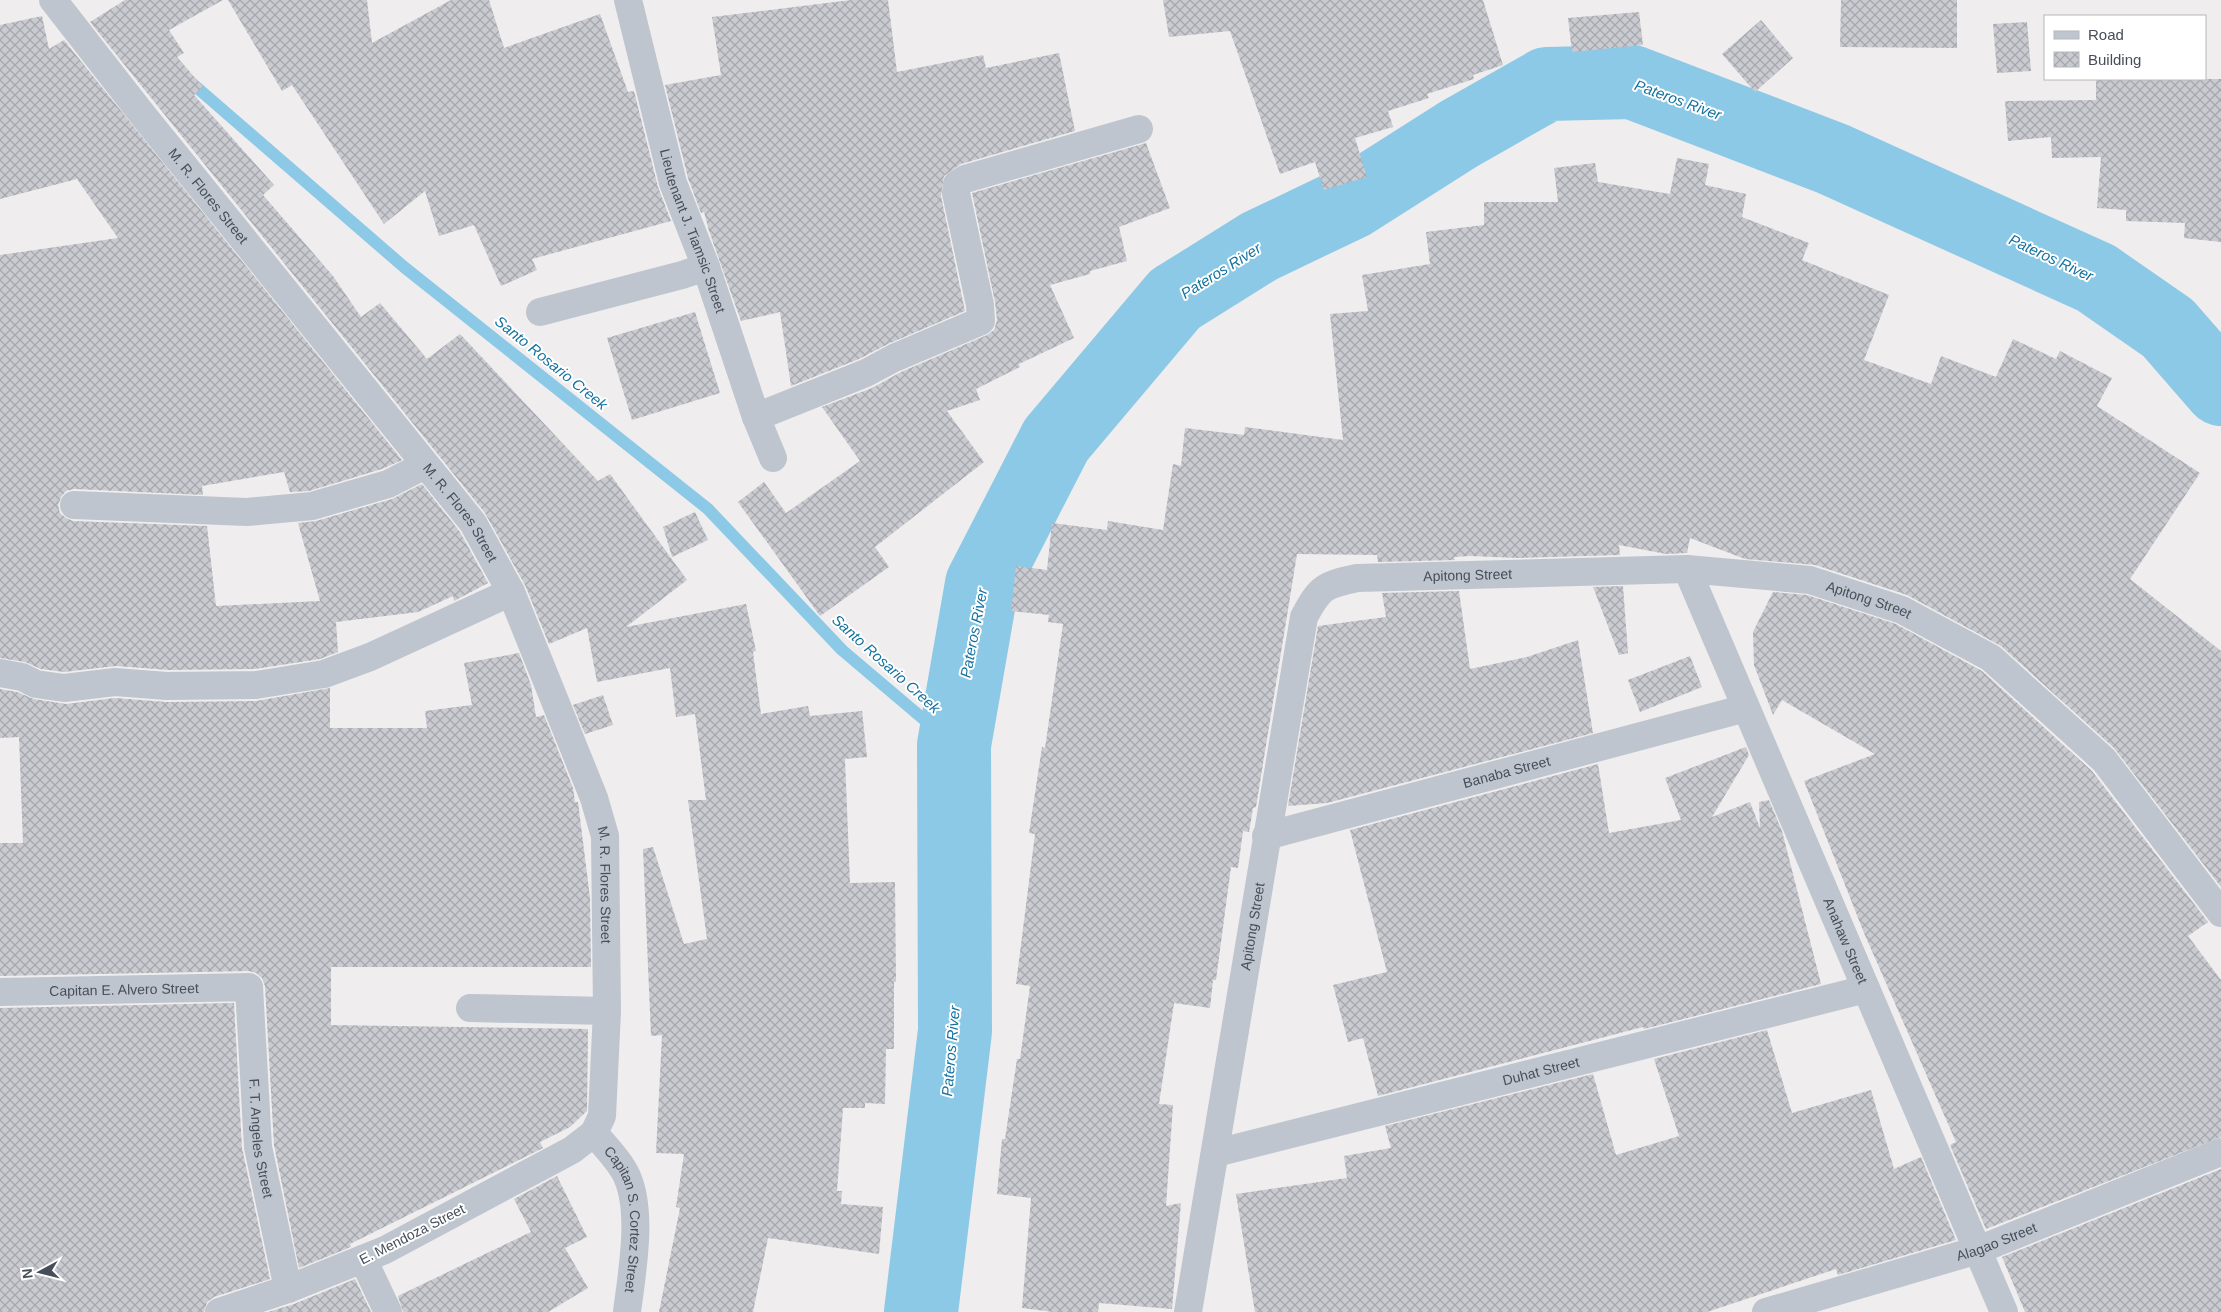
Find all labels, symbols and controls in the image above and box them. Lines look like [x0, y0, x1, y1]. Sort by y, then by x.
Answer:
legend [2044, 15, 2206, 80]
text: Road [2088, 26, 2124, 43]
text: Building [2088, 51, 2141, 68]
water label: Pateros River [1633, 76, 1725, 123]
street label: M. R. Flores Street [165, 145, 252, 247]
street label: Lieutenant J. Tiamsic Street [657, 147, 729, 315]
water label: Pateros River [2006, 231, 2097, 285]
water label: Pateros River [1178, 239, 1265, 302]
water label: Santo Rosario Creek [492, 312, 612, 414]
street label: M. R. Flores Street [420, 460, 501, 565]
street label: Apitong Street [1423, 566, 1512, 584]
street label: Apitong Street [1824, 578, 1914, 622]
water label: Pateros River [956, 586, 991, 679]
water label: Santo Rosario Creek [829, 611, 945, 718]
street label: Banaba Street [1461, 753, 1552, 791]
street label: M. R. Flores Street [595, 824, 614, 944]
street label: Apitong Street [1237, 881, 1268, 971]
street label: Anahaw Street [1820, 895, 1871, 986]
street label: Capitan E. Alvero Street [49, 980, 199, 999]
water label: Pateros River [938, 1004, 963, 1097]
street label: Duhat Street [1501, 1054, 1581, 1088]
street label: F. T. Angeles Street [246, 1078, 277, 1200]
street label: Capitan S. Cortez Street [601, 1143, 643, 1294]
street label: E. Mendoza Street [357, 1201, 467, 1267]
street label: Alagao Street [1954, 1219, 2039, 1264]
north arrow [15, 1247, 65, 1297]
text: N [19, 1268, 36, 1280]

